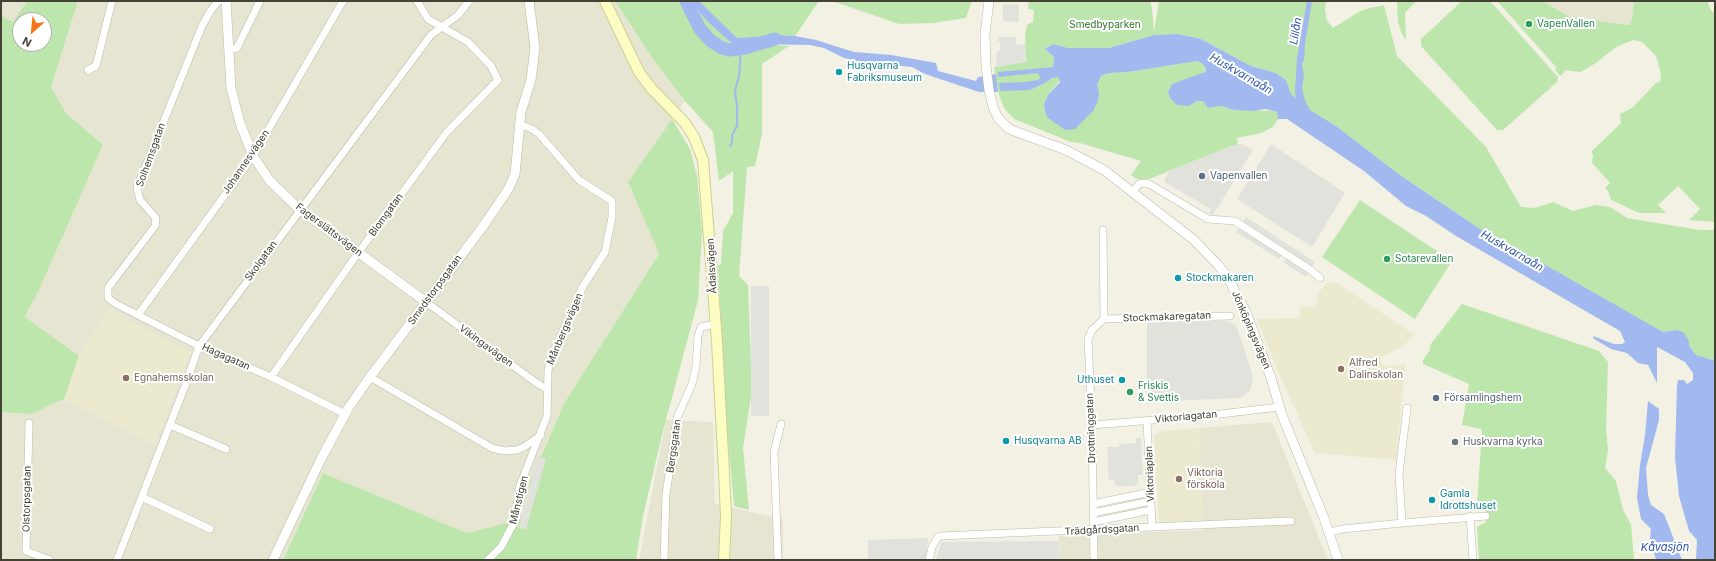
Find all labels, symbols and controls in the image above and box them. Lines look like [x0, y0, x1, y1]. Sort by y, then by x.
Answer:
north arrow [12, 12, 52, 52]
water label: Lillån [1287, 16, 1305, 46]
place label: VapenVallen [1537, 18, 1595, 30]
park label: Smedbyparken [1069, 19, 1141, 31]
marker: VapenVallen [1524, 19, 1534, 29]
text: N [20, 34, 34, 50]
water label: Huskvarnaån [1207, 51, 1275, 97]
place label: Husqvarna Fabriksmuseum [847, 60, 922, 84]
marker: Husqvarna Fabriksmuseum [834, 67, 844, 77]
street label: Solhemsgatan [134, 121, 168, 189]
street label: Johannesvägen [220, 127, 272, 197]
place label: Vapenvallen [1210, 170, 1267, 182]
marker: Vapenvallen [1197, 171, 1207, 181]
street label: Blomgatan [366, 191, 406, 239]
street label: Fagerslättsvägen [293, 201, 365, 259]
water label: Huskvarnaån [1478, 228, 1546, 274]
street label: Ådalsvägen [705, 238, 719, 294]
street label: Skolgatan [242, 239, 280, 283]
street label: Smedstorpsgatan [406, 253, 464, 327]
place label: Sotarevallen [1395, 253, 1453, 265]
marker: Sotarevallen [1382, 254, 1392, 264]
place label: Stockmakaren [1186, 272, 1254, 284]
marker: Stockmakaren [1173, 273, 1183, 283]
street label: Jönköpingsvägen [1229, 289, 1273, 371]
street label: Månbergsvägen [545, 291, 585, 367]
street label: Stockmakaregatan [1123, 309, 1211, 325]
street label: Vikingavägen [457, 322, 515, 370]
street label: Hagagatan [200, 341, 252, 373]
place label: Alfred Dalinskolan [1349, 357, 1403, 380]
marker: Alfred Dalinskolan [1336, 364, 1346, 374]
place label: Egnahemsskolan [134, 372, 214, 384]
marker: Egnahemsskolan [121, 373, 131, 383]
place label: Uthuset [1077, 374, 1114, 386]
marker: Uthuset [1117, 375, 1127, 385]
place label: Friskis & Svettis [1138, 380, 1179, 404]
marker: Friskis & Svettis [1125, 387, 1135, 397]
place label: Församlingshem [1444, 392, 1522, 404]
street label: Drottninggatan [1084, 393, 1098, 463]
marker: Församlingshem [1431, 393, 1441, 403]
street label: Viktoriagatan [1154, 408, 1218, 426]
street label: Bergsgatan [664, 418, 684, 474]
place label: Husqvarna AB [1014, 435, 1082, 447]
marker: Husqvarna AB [1001, 436, 1011, 446]
place label: Huskvarna kyrka [1463, 436, 1543, 448]
marker: Huskvarna kyrka [1450, 437, 1460, 447]
street label: Viktoriaplan [1143, 446, 1157, 502]
street label: Olstorpsgatan [20, 466, 34, 532]
place label: Viktoria förskola [1187, 467, 1225, 490]
marker: Viktoria förskola [1174, 474, 1184, 484]
street label: Månstigen [507, 475, 531, 525]
place label: Gamla Idrottshuset [1440, 488, 1496, 512]
marker: Gamla Idrottshuset [1427, 495, 1437, 505]
street label: Trädgårdsgatan [1064, 522, 1140, 538]
water label: Kåvasjön [1641, 541, 1689, 555]

